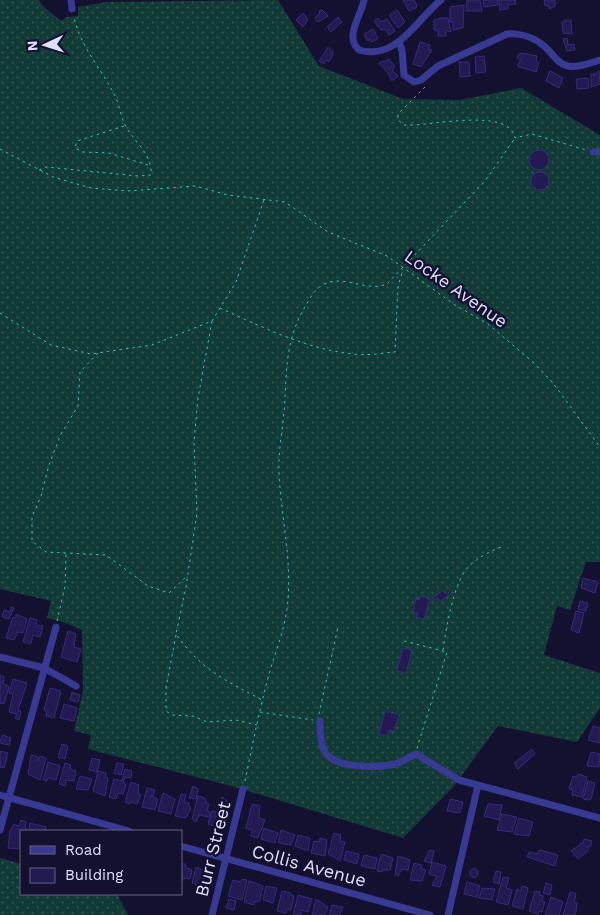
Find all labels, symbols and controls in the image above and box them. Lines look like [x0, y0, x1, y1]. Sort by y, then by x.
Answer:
north arrow [20, 20, 70, 70]
text: N [24, 40, 40, 52]
street label: Locke Avenue [401, 245, 512, 332]
street label: Burr Street [191, 799, 235, 899]
legend [20, 830, 182, 895]
street label: Collis Avenue [250, 840, 369, 891]
text: Road [65, 841, 102, 859]
text: Building [65, 866, 123, 884]

